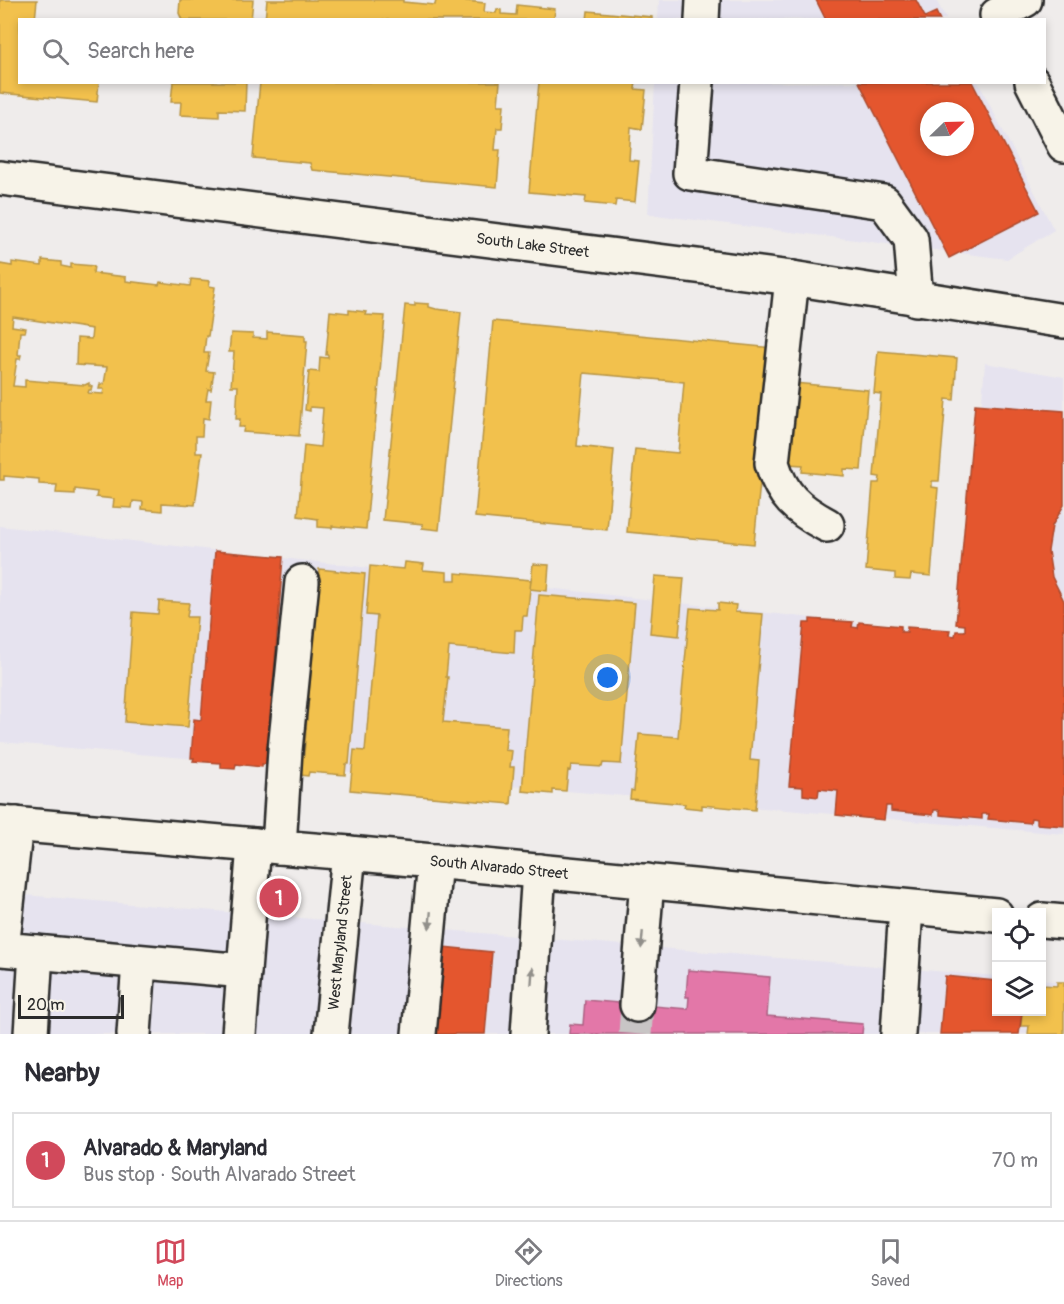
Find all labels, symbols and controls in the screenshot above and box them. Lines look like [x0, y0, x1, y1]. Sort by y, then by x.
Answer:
search box [18, 18, 1046, 84]
icon: search [39, 35, 72, 68]
text: Search here [87, 37, 194, 65]
north arrow [920, 102, 974, 156]
street label: South Lake Street [475, 229, 591, 262]
your location [593, 663, 622, 692]
street label: South Alvarado Street [429, 851, 570, 884]
street label: West Maryland Street [324, 873, 356, 1011]
pin: 1 [260, 876, 298, 920]
map controls [992, 908, 1046, 1016]
button: locate [992, 908, 1046, 962]
one-way arrow [425, 910, 434, 929]
one-way arrow [637, 930, 647, 949]
button: layers [992, 962, 1046, 1016]
one-way arrow [527, 966, 537, 985]
scale bar [18, 992, 124, 1020]
text: 20 m [27, 995, 65, 1015]
text: Nearby [24, 1057, 100, 1089]
text: Alvarado & Maryland [83, 1134, 268, 1162]
text: 1 [42, 1148, 49, 1173]
text: 70 m [992, 1148, 1038, 1173]
text: Bus stop · South Alvarado Street [83, 1162, 356, 1187]
tab: Map [154, 1235, 187, 1291]
tab: Directions [495, 1235, 563, 1291]
tab: Saved [870, 1235, 910, 1291]

